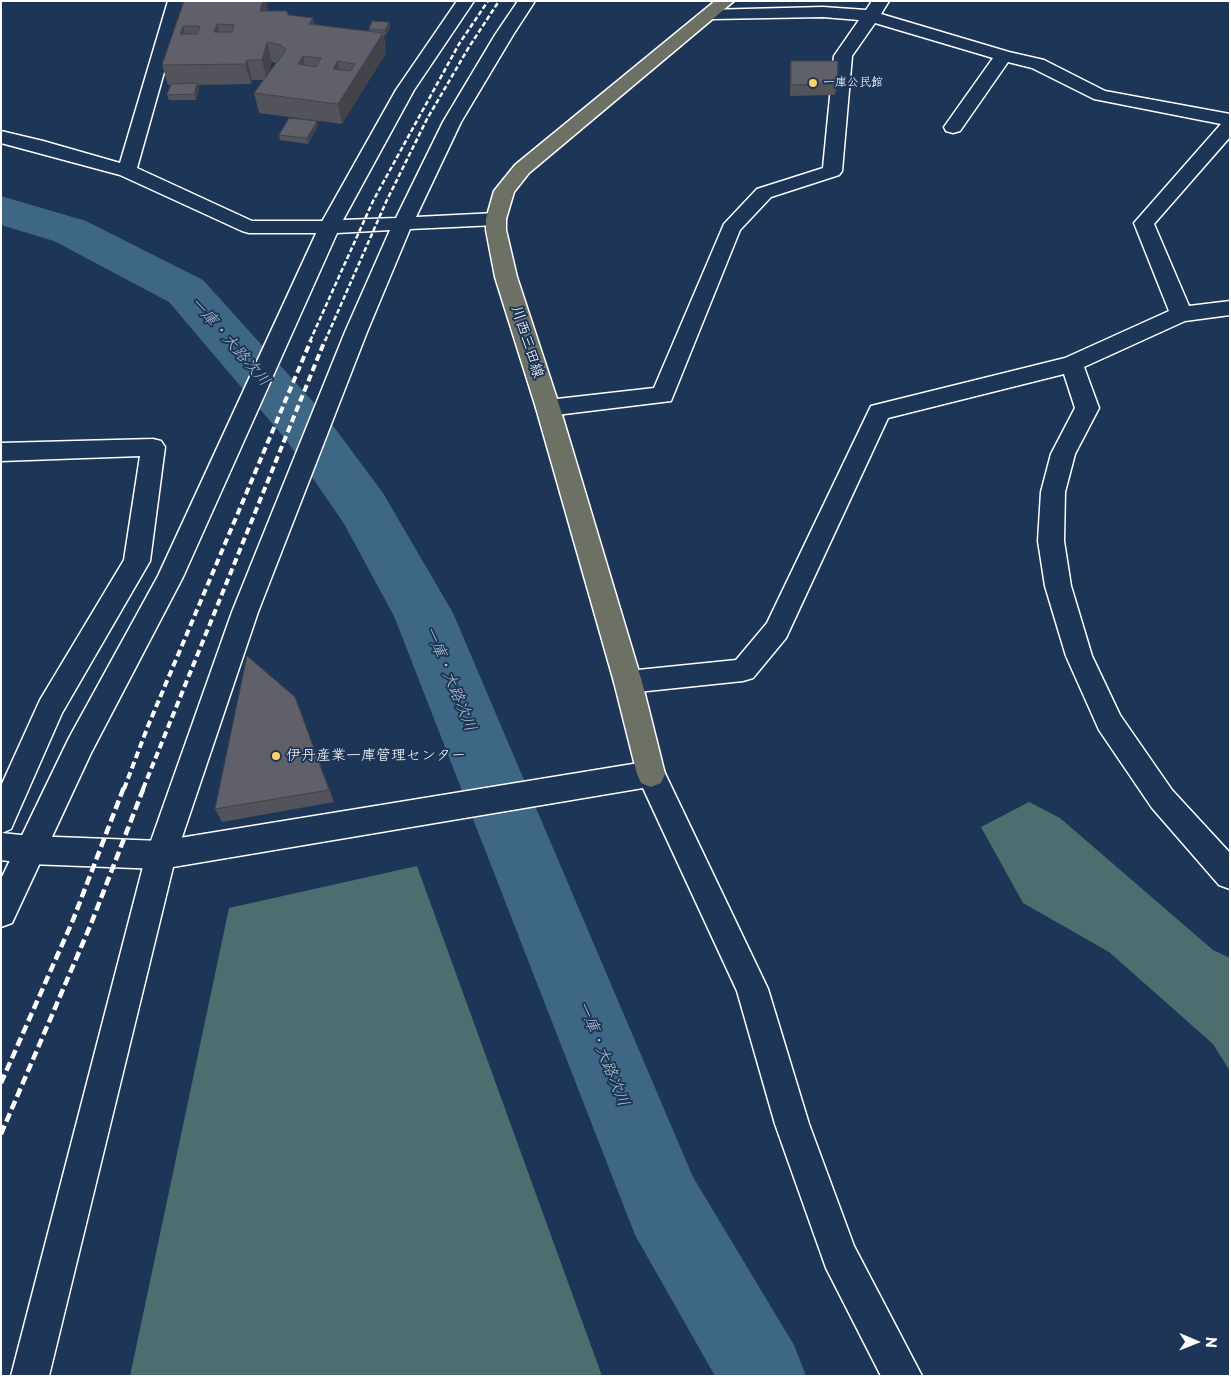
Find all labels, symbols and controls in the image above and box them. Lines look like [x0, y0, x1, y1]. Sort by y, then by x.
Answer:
place label: 一庫公民館 [823, 76, 883, 90]
marker: 一庫公民館 [807, 77, 819, 89]
water label: 一庫・大路次川 [186, 293, 274, 391]
street label: 川西三田線 [507, 304, 547, 380]
water label: 一庫・大路次川 [420, 623, 480, 735]
place label: 伊丹産業一庫管理センター [286, 747, 466, 765]
marker: 伊丹産業一庫管理センター [270, 750, 282, 762]
water label: 一庫・大路次川 [573, 998, 633, 1110]
north arrow [1171, 1317, 1221, 1367]
text: N [1201, 1337, 1222, 1348]

